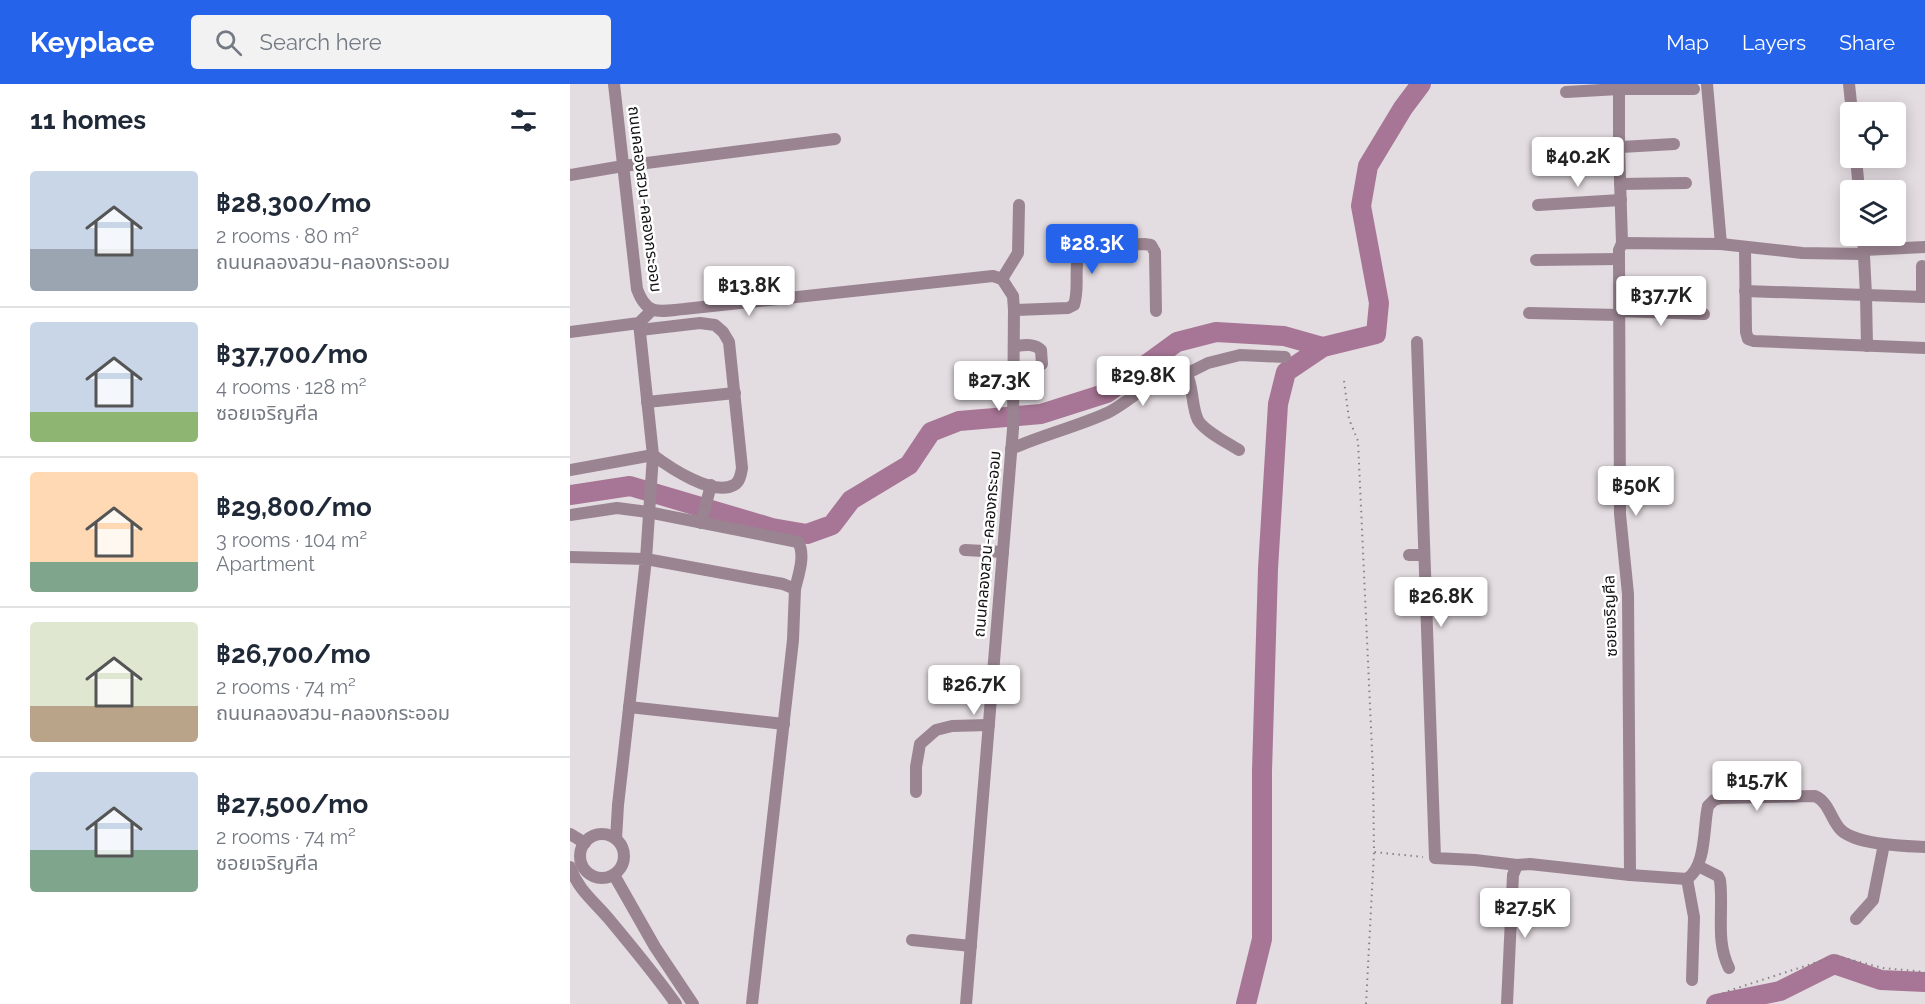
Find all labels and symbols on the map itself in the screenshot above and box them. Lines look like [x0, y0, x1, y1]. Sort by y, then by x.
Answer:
street label: ถนนคลองสวน-คลองกระออม [624, 105, 666, 293]
pin: ฿40.2K [1529, 137, 1627, 188]
pin: ฿28.3K [1043, 224, 1141, 275]
pin: ฿13.8K [700, 266, 798, 317]
pin: ฿37.7K [1612, 276, 1710, 327]
pin: ฿29.8K [1094, 356, 1192, 407]
pin: ฿27.3K [950, 361, 1048, 412]
street label: ถนนคลองสวน-คลองกระออม [969, 450, 1005, 638]
pin: ฿50K [1600, 466, 1672, 517]
street label: ซอยเจริญศีล [1599, 575, 1621, 657]
pin: ฿26.8K [1392, 577, 1490, 628]
pin: ฿26.7K [925, 665, 1023, 716]
pin: ฿15.7K [1708, 761, 1806, 812]
pin: ฿27.5K [1476, 888, 1574, 939]

